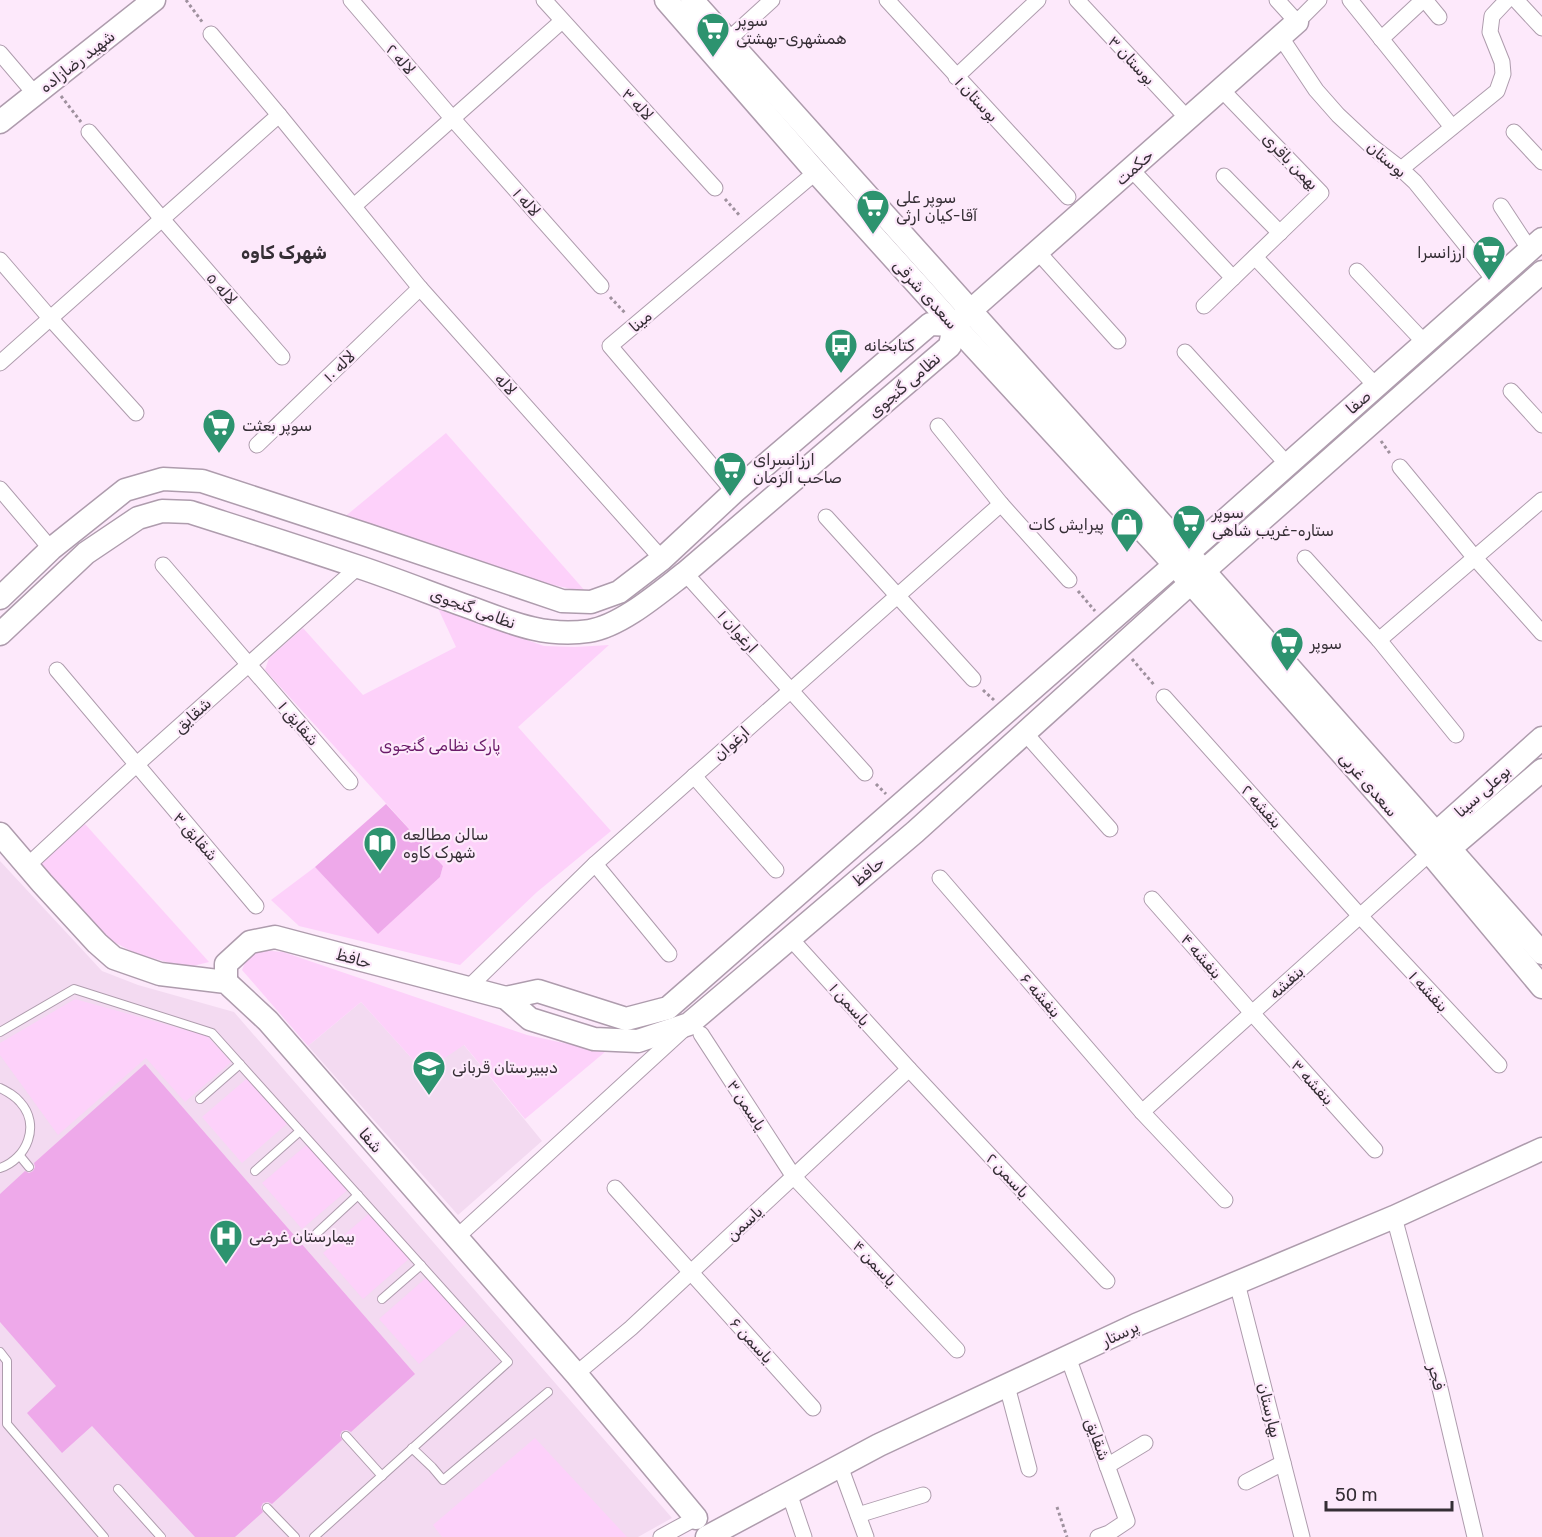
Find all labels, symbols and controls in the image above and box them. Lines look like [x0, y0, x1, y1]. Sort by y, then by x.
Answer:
supermarket icon: سوپر همشهری-بهشتی [695, 11, 731, 58]
place label: سوپر همشهری-بهشتی [735, 11, 847, 49]
street label: شهید رضازاده [36, 26, 119, 97]
street label: بوستان ۳ [1103, 32, 1159, 90]
street label: لاله ۲ [382, 40, 419, 79]
street label: بوستان ۱ [950, 73, 1002, 127]
street label: لاله ۳ [618, 84, 657, 124]
street label: بهمن باقری [1258, 129, 1323, 195]
street label: بوستان [1362, 137, 1411, 182]
street label: حکمت [1111, 145, 1157, 189]
street label: لاله ۱ [509, 184, 544, 221]
supermarket icon: سوپر علی آقا-کیان ارثی [855, 188, 891, 235]
place label: سوپر علی آقا-کیان ارثی [896, 188, 978, 226]
supermarket icon: ارزانسرا [1471, 234, 1507, 281]
district label: شهرک کاوه [241, 242, 327, 264]
place label: ارزانسرا [1417, 243, 1466, 263]
street label: سعدی شرقی [889, 256, 962, 334]
street label: لاله ۵ [202, 268, 241, 309]
street label: مینا [625, 306, 656, 336]
bus stop icon: کتابخانه [823, 327, 859, 374]
place label: کتابخانه [864, 336, 915, 355]
street label: لاله ۱۰ [319, 347, 359, 386]
street label: نظامی گنجوی [864, 349, 945, 423]
street label: لاله [491, 369, 520, 399]
street label: صفا [1342, 386, 1375, 418]
supermarket icon: سوپر بعثت [201, 407, 237, 454]
place label: سوپر بعثت [242, 416, 312, 436]
supermarket icon: ارزانسرای صاحب الزمان [712, 450, 748, 497]
place label: ارزانسرای صاحب الزمان [753, 450, 842, 488]
supermarket icon: سوپر ستاره-غریب شاهی [1171, 503, 1207, 550]
place label: سوپر ستاره-غریب شاهی [1211, 503, 1334, 541]
shop icon: پیرایش کات [1109, 506, 1145, 553]
place label: پیرایش کات [1028, 515, 1104, 535]
street label: نظامی گنجوی [427, 584, 518, 634]
street label: ارغوان ۱ [713, 606, 762, 657]
supermarket icon: سوپر [1269, 625, 1305, 672]
place label: سوپر [1309, 634, 1342, 654]
street label: شقایق [170, 694, 216, 738]
street label: شقایق ۱ [273, 697, 323, 750]
street label: ارغوان [709, 722, 754, 765]
park label: پارک نظامی گنجوی [379, 736, 501, 756]
street label: سعدی غربی [1335, 748, 1402, 821]
street label: بوعلی سینا [1450, 761, 1515, 822]
street label: بنفشه ۲ [1237, 781, 1286, 832]
street label: شقایق ۳ [169, 808, 222, 865]
library icon: سالن مطالعه شهرک کاوه [362, 825, 398, 872]
place label: سالن مطالعه شهرک کاوه [403, 825, 489, 863]
street label: حافظ [849, 853, 888, 890]
street label: بنفشه ۴ [1177, 930, 1226, 983]
street label: حافظ [334, 945, 374, 972]
street label: بنفشه [1265, 962, 1308, 1003]
street label: بنفشه ۱ [1405, 967, 1452, 1016]
street label: بنفشه ۶ [1016, 969, 1065, 1021]
street label: یاسمن ۱ [825, 979, 874, 1030]
school or university icon: دببیرستان قربانی [411, 1049, 447, 1096]
street label: بنفشه ۳ [1287, 1056, 1338, 1109]
place label: دببیرستان قربانی [452, 1058, 558, 1078]
street label: یاسمن ۳ [723, 1076, 770, 1134]
street label: شفا [355, 1124, 386, 1157]
street label: یاسمن ۲ [982, 1149, 1033, 1202]
street label: یاسمن [722, 1202, 766, 1245]
hospital icon: بیمارستان غرضی [208, 1218, 244, 1265]
place label: بیمارستان غرضی [249, 1227, 355, 1247]
street label: یاسمن ۴ [849, 1237, 901, 1290]
street label: یاسمن ۶ [726, 1313, 777, 1367]
street label: پرستار [1098, 1317, 1142, 1352]
street label: فجر [1423, 1361, 1449, 1393]
street label: بهارستان [1253, 1381, 1285, 1440]
street label: شقایق [1080, 1415, 1114, 1463]
scale bar [1326, 1474, 1452, 1512]
text: 50 m [1335, 1484, 1378, 1506]

